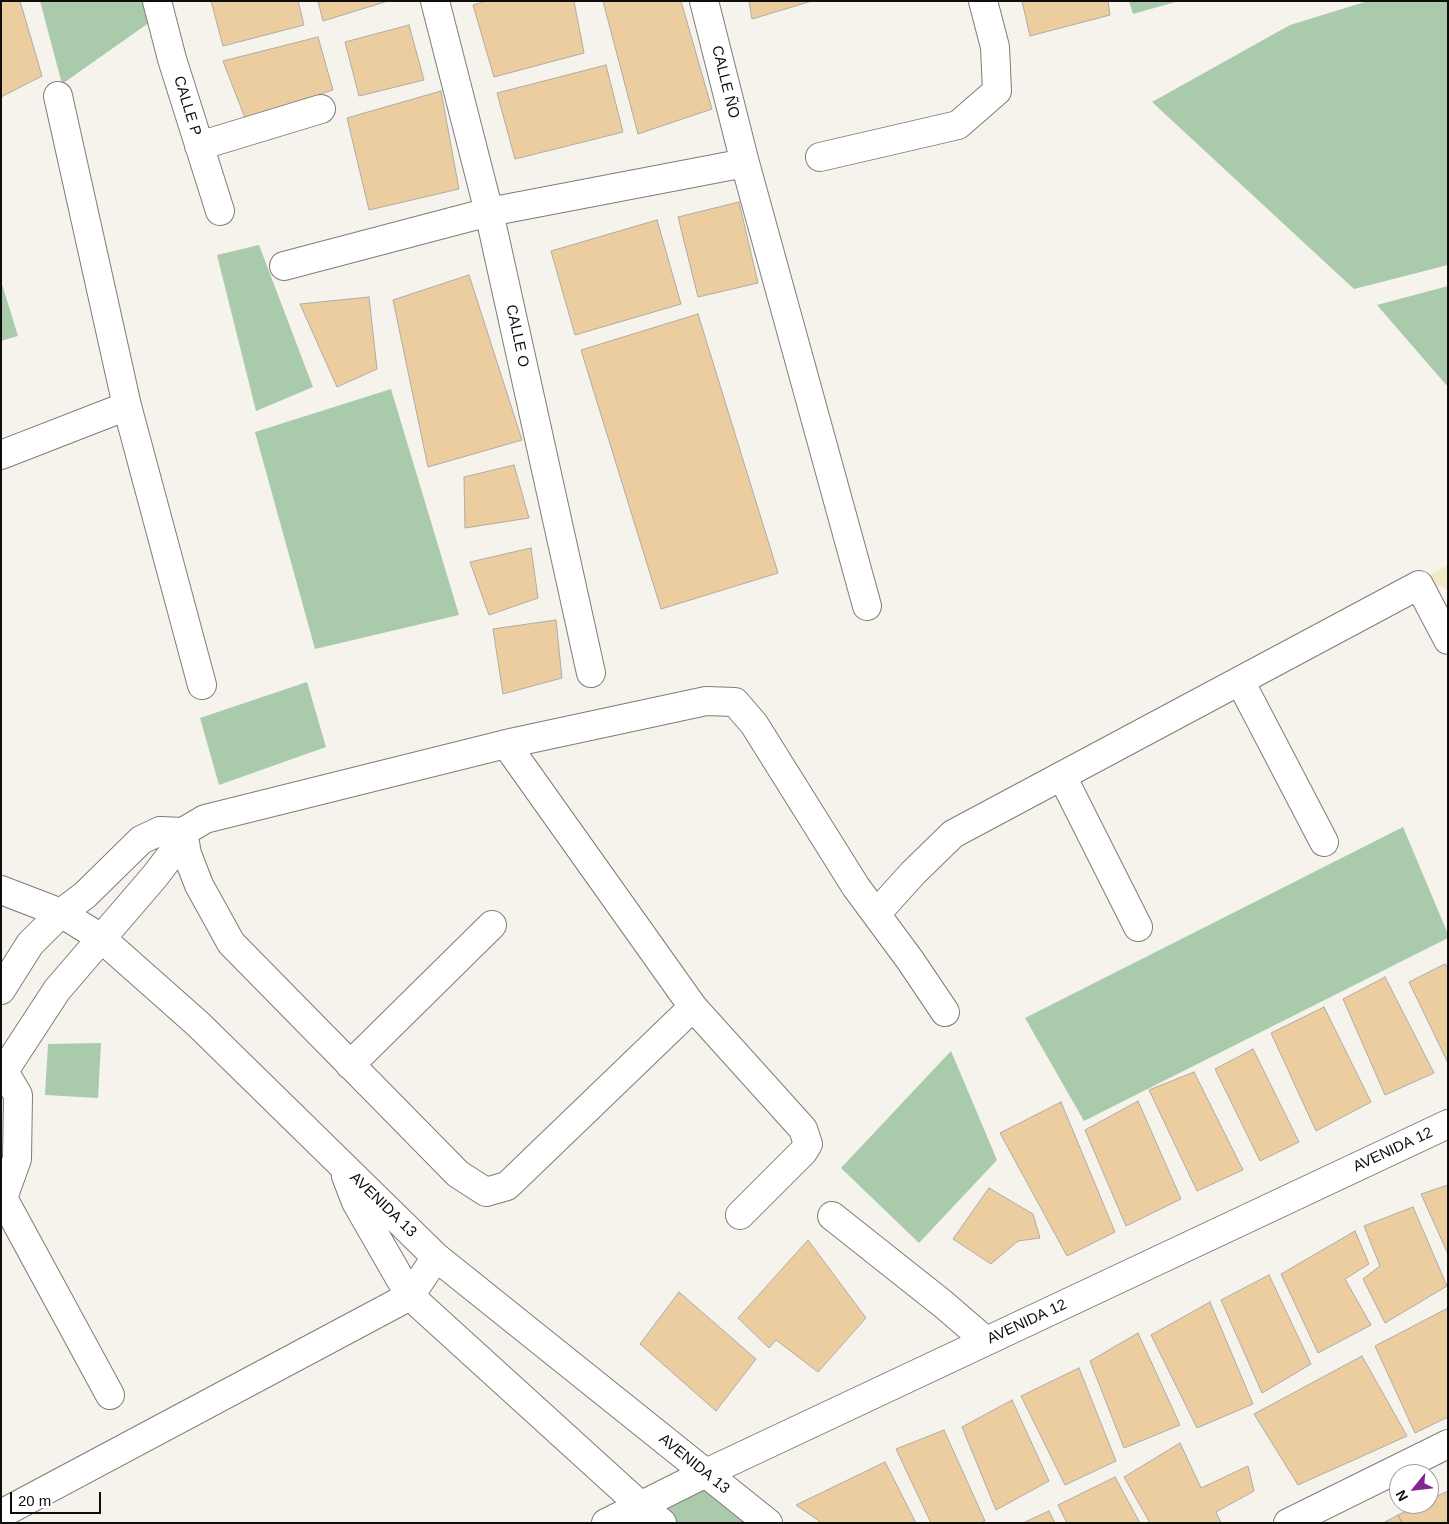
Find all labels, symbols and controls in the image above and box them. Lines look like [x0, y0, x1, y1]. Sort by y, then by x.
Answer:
street label: CALLE ÑO [707, 44, 743, 120]
street label: CALLE P [169, 74, 205, 138]
street label: CALLE O [502, 303, 532, 369]
street label: AVENIDA 12 [1350, 1124, 1436, 1176]
street label: AVENIDA 13 [346, 1169, 420, 1241]
street label: AVENIDA 12 [984, 1296, 1070, 1348]
street label: AVENIDA 13 [655, 1430, 733, 1498]
north arrow [1389, 1464, 1439, 1514]
scale bar [12, 1482, 104, 1514]
text: N [1392, 1487, 1411, 1504]
text: 20 m [18, 1492, 51, 1509]

